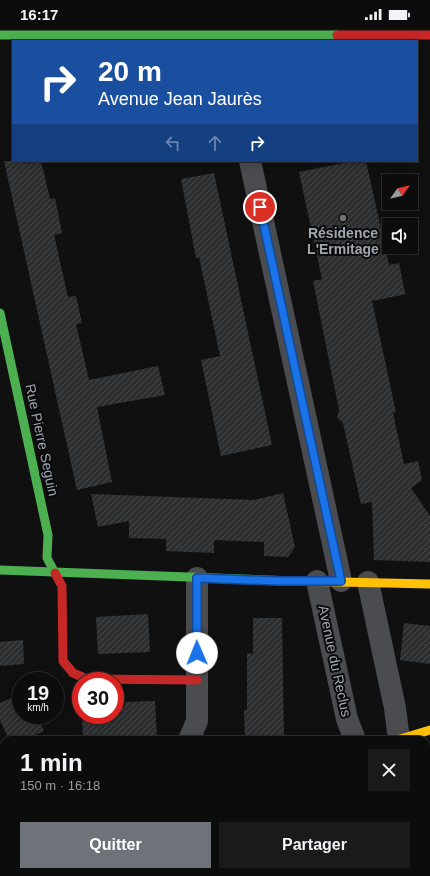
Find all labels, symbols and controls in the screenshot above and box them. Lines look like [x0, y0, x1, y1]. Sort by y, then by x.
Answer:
text: 16:17 [20, 6, 58, 23]
icon: right [32, 56, 84, 108]
text: 20 m [98, 56, 162, 87]
text: Avenue Jean Jaurès [98, 89, 262, 109]
icon: left [162, 132, 184, 154]
icon: ahead [204, 132, 226, 154]
icon: right [246, 132, 268, 154]
north arrow [382, 174, 418, 210]
map controls [382, 174, 418, 254]
pin [243, 190, 277, 224]
icon: arrive [249, 196, 271, 218]
marker: Résidence L'Ermitage [338, 213, 348, 223]
button: sound [382, 218, 418, 254]
place label: Résidence L'Ermitage [307, 225, 379, 257]
street label: Rue Pierre Seguin [22, 382, 62, 498]
street label: Avenue du Reclus [315, 604, 355, 718]
position arrow [176, 632, 218, 674]
speed limit sign: 30 [72, 672, 124, 724]
text: 19 [27, 682, 49, 704]
text: km/h [27, 702, 49, 713]
text: 1 min [20, 749, 83, 776]
button: close [368, 749, 410, 791]
text: 150 m · 16:18 [20, 778, 100, 793]
button: Quitter [20, 822, 211, 868]
button: Partager [219, 822, 410, 868]

